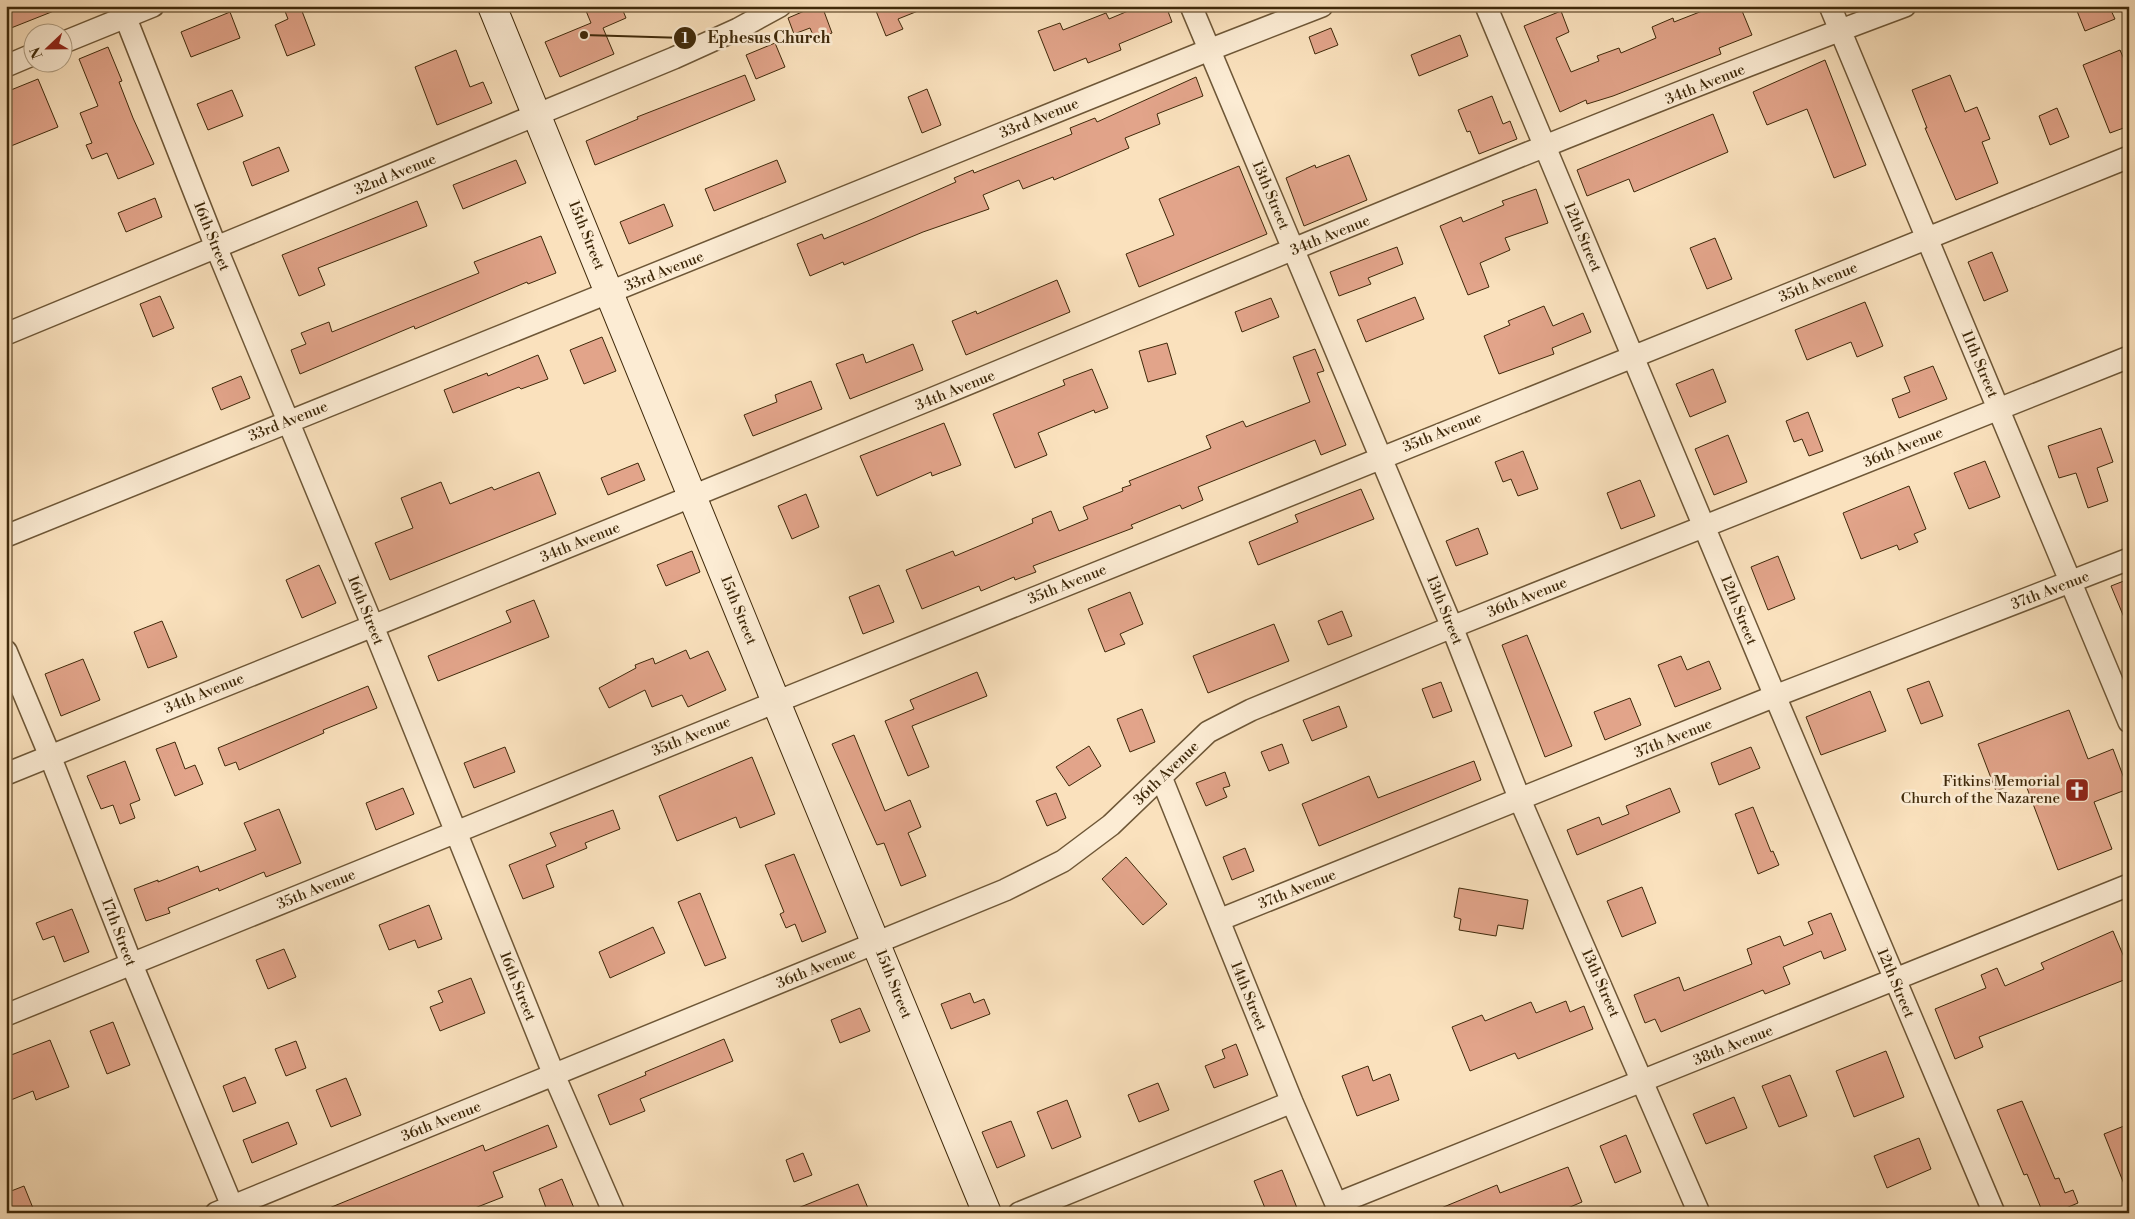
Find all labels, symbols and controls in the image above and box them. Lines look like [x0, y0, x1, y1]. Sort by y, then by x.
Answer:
north arrow [22, 22, 72, 72]
callout: Ephesus Church [672, 22, 840, 53]
text: Ephesus Church [707, 28, 831, 48]
text: 1 [681, 29, 689, 48]
text: N [26, 44, 47, 61]
street label: 34th Avenue [1662, 60, 1748, 109]
street label: 33rd Avenue [997, 94, 1082, 143]
street label: 32nd Avenue [351, 149, 439, 200]
street label: 13th Street [1248, 158, 1294, 233]
street label: 15th Street [564, 198, 609, 273]
street label: 16th Street [189, 199, 234, 274]
street label: 12th Street [1559, 200, 1606, 275]
street label: 34th Avenue [1287, 211, 1373, 260]
street label: 33rd Avenue [622, 247, 707, 296]
street label: 35th Avenue [1776, 258, 1860, 307]
street label: 11th Street [1957, 327, 2003, 402]
street label: 34th Avenue [912, 366, 998, 415]
street label: 33rd Avenue [246, 397, 331, 446]
street label: 35th Avenue [1400, 408, 1484, 457]
street label: 36th Avenue [1861, 423, 1946, 472]
street label: 34th Avenue [537, 518, 623, 567]
street label: 35th Avenue [1025, 560, 1109, 609]
street label: 37th Avenue [2008, 567, 2092, 614]
street label: 16th Street [343, 573, 388, 648]
street label: 15th Street [716, 573, 761, 648]
street label: 13th Street [1422, 573, 1467, 648]
street label: 36th Avenue [1485, 573, 1570, 622]
street label: 12th Street [1716, 573, 1761, 648]
street label: 34th Avenue [161, 669, 247, 718]
street label: 35th Avenue [649, 712, 733, 761]
street label: 37th Avenue [1631, 714, 1715, 763]
street label: 36th Avenue [1129, 737, 1203, 809]
place label: Fitkins Memorial Church of the Nazarene [1901, 772, 2061, 808]
church icon: Fitkins Memorial Church of the Nazarene [2064, 777, 2090, 803]
street label: 35th Avenue [274, 865, 358, 914]
street label: 37th Avenue [1255, 865, 1339, 914]
street label: 17th Street [97, 895, 140, 970]
street label: 36th Avenue [774, 944, 859, 993]
street label: 13th Street [1577, 946, 1624, 1021]
street label: 12th Street [1872, 946, 1919, 1021]
street label: 15th Street [871, 947, 916, 1022]
street label: 16th Street [495, 949, 540, 1024]
street label: 14th Street [1226, 959, 1271, 1034]
street label: 38th Avenue [1690, 1021, 1776, 1070]
street label: 36th Avenue [399, 1097, 484, 1146]

